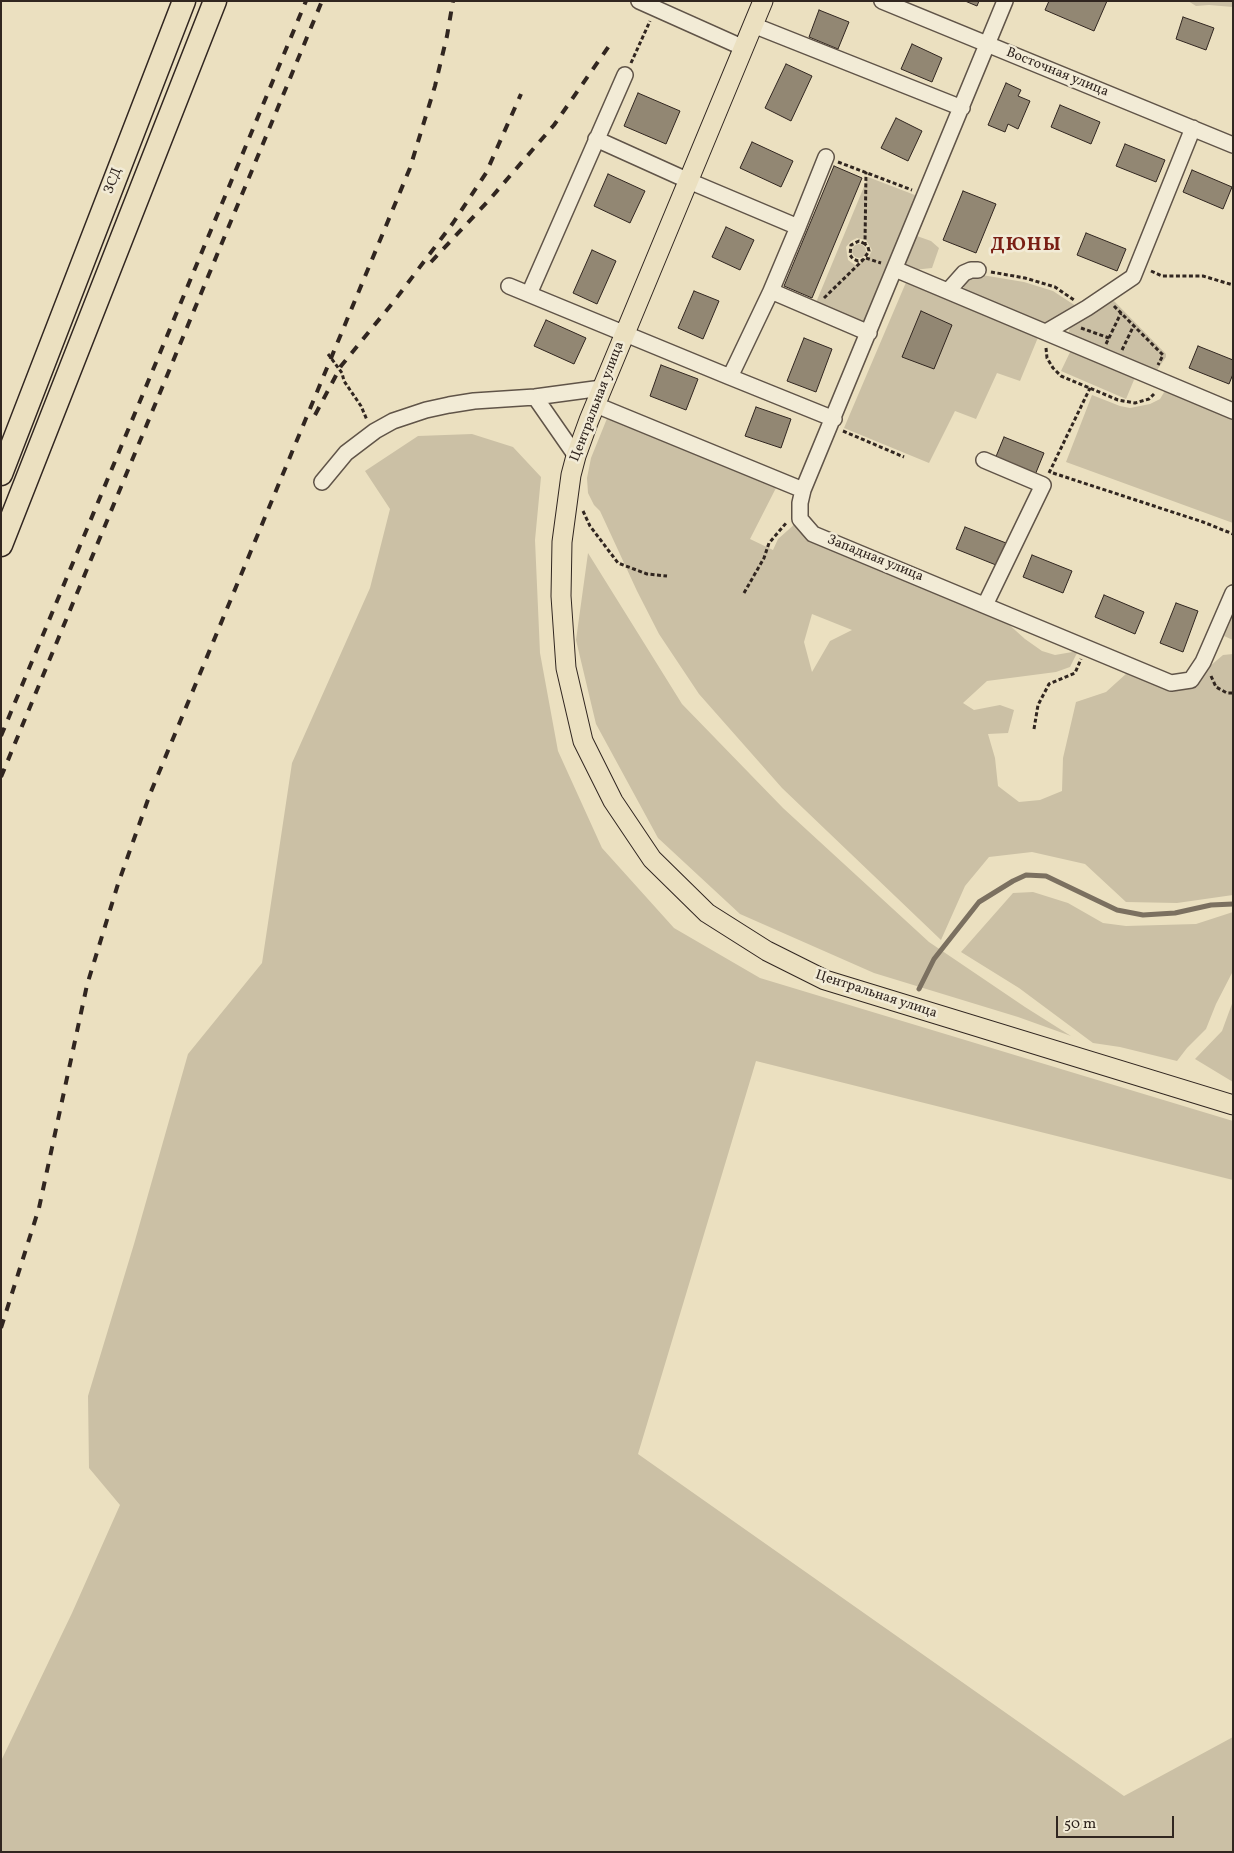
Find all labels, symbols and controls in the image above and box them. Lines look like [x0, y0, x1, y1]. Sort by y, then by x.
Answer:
street label: Восточная улица [1003, 45, 1111, 101]
street label: ЗСД [101, 165, 127, 197]
district label: ДЮНЫ [990, 236, 1062, 258]
street label: Центральная улица [567, 340, 629, 464]
street label: Западная улица [824, 532, 926, 586]
street label: Центральная улица [813, 967, 939, 1023]
scale bar [1059, 1806, 1176, 1838]
text: 50 m [1064, 1814, 1096, 1835]

